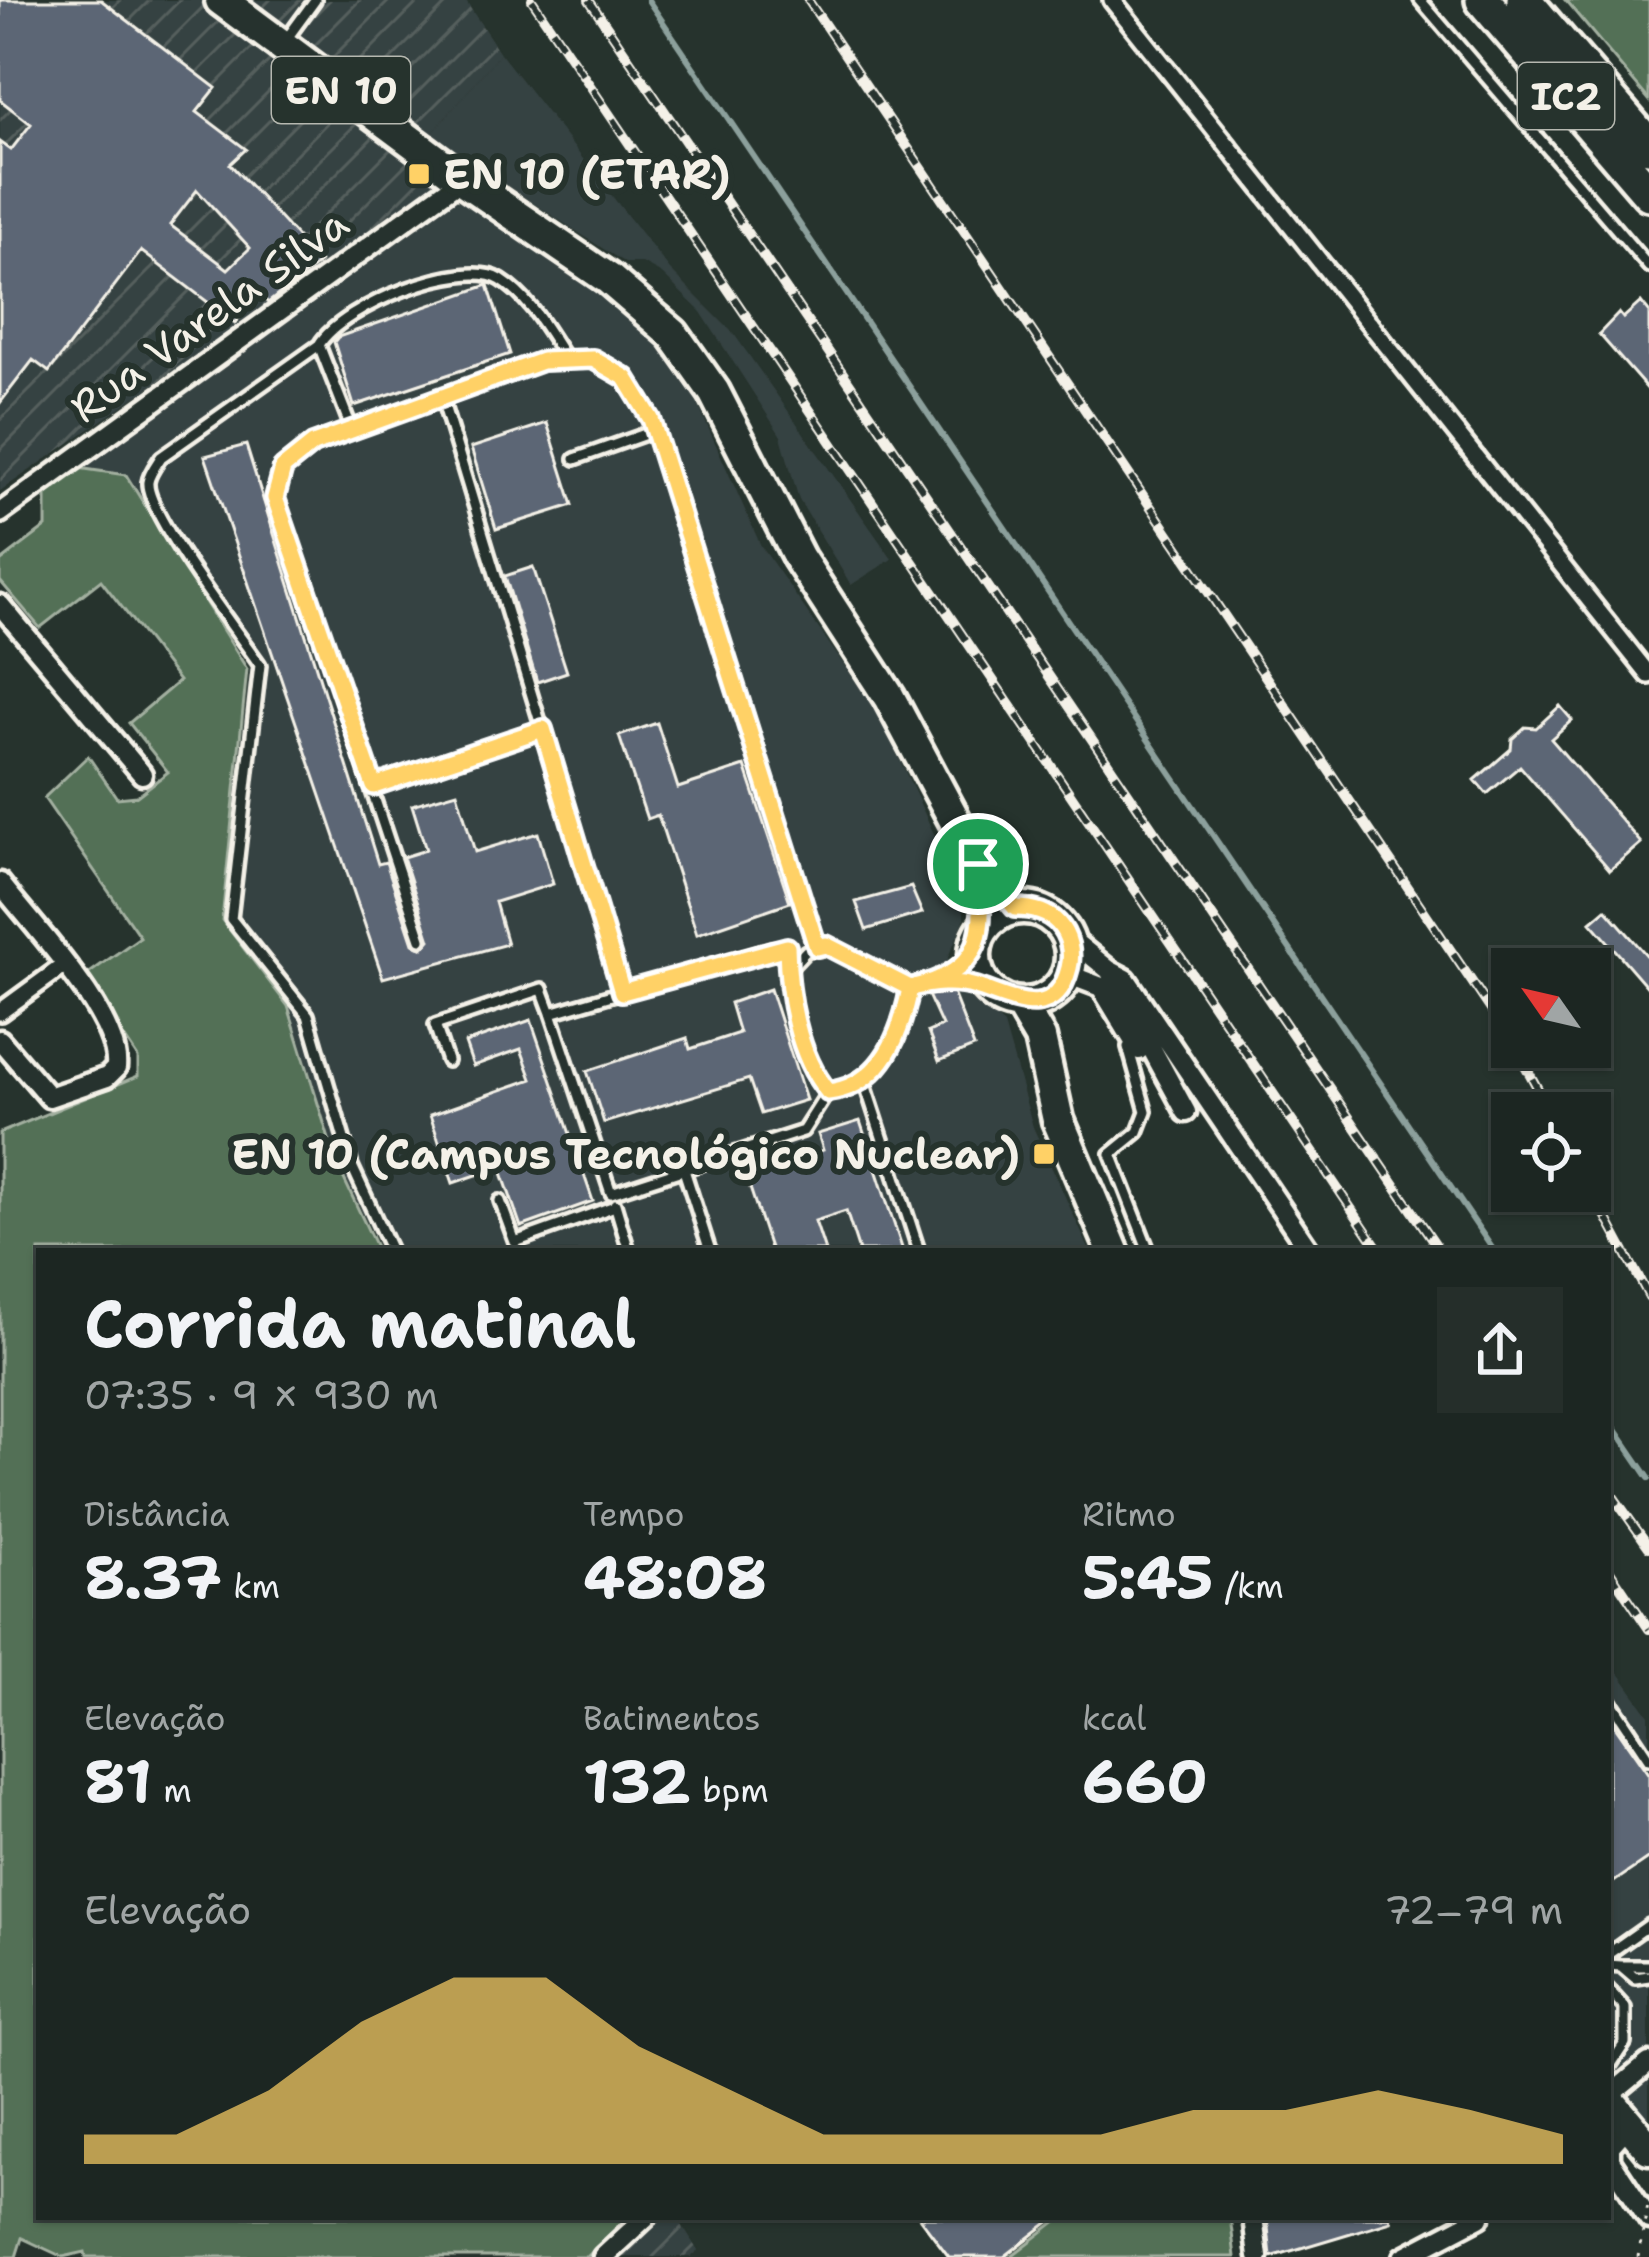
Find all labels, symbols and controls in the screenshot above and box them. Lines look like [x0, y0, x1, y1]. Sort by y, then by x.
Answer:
road number: EN 10 [272, 57, 410, 123]
road number: IC2 [1518, 63, 1614, 129]
place label: EN 10 (ETAR) [443, 146, 730, 202]
marker: EN 10 (ETAR) [406, 161, 432, 187]
street label: Rua Varela Silva [59, 195, 359, 435]
pin [927, 813, 1029, 915]
icon: arrive [945, 831, 1011, 897]
north arrow [1491, 948, 1611, 1068]
map controls [1491, 948, 1611, 1212]
button: locate [1491, 1092, 1611, 1212]
place label: EN 10 (Campus Tecnológico Nuclear) [231, 1126, 1020, 1182]
marker: EN 10 (Campus Tecnológico Nuclear) [1031, 1141, 1057, 1167]
text: Corrida matinal [84, 1280, 636, 1368]
button: share [1437, 1287, 1563, 1413]
text: 07:35 · 9 × 930 m [84, 1369, 439, 1421]
text: Distância [84, 1492, 229, 1537]
text: Tempo [583, 1492, 685, 1537]
text: Ritmo [1082, 1492, 1176, 1537]
text: 8.37 [84, 1537, 222, 1617]
text: 48:08 [583, 1537, 768, 1617]
text: 5:45 [1082, 1537, 1213, 1617]
text: km [222, 1564, 280, 1609]
text: /km [1213, 1564, 1284, 1609]
text: Elevação [84, 1696, 226, 1741]
text: Batimentos [583, 1696, 761, 1741]
text: kcal [1082, 1696, 1146, 1741]
text: 81 [84, 1741, 152, 1821]
text: 132 [583, 1741, 691, 1821]
text: 660 [1082, 1741, 1208, 1821]
text: m [152, 1768, 192, 1813]
text: bpm [691, 1768, 769, 1813]
text: Elevação [84, 1884, 251, 1936]
text: 72–79 m [1384, 1884, 1563, 1936]

